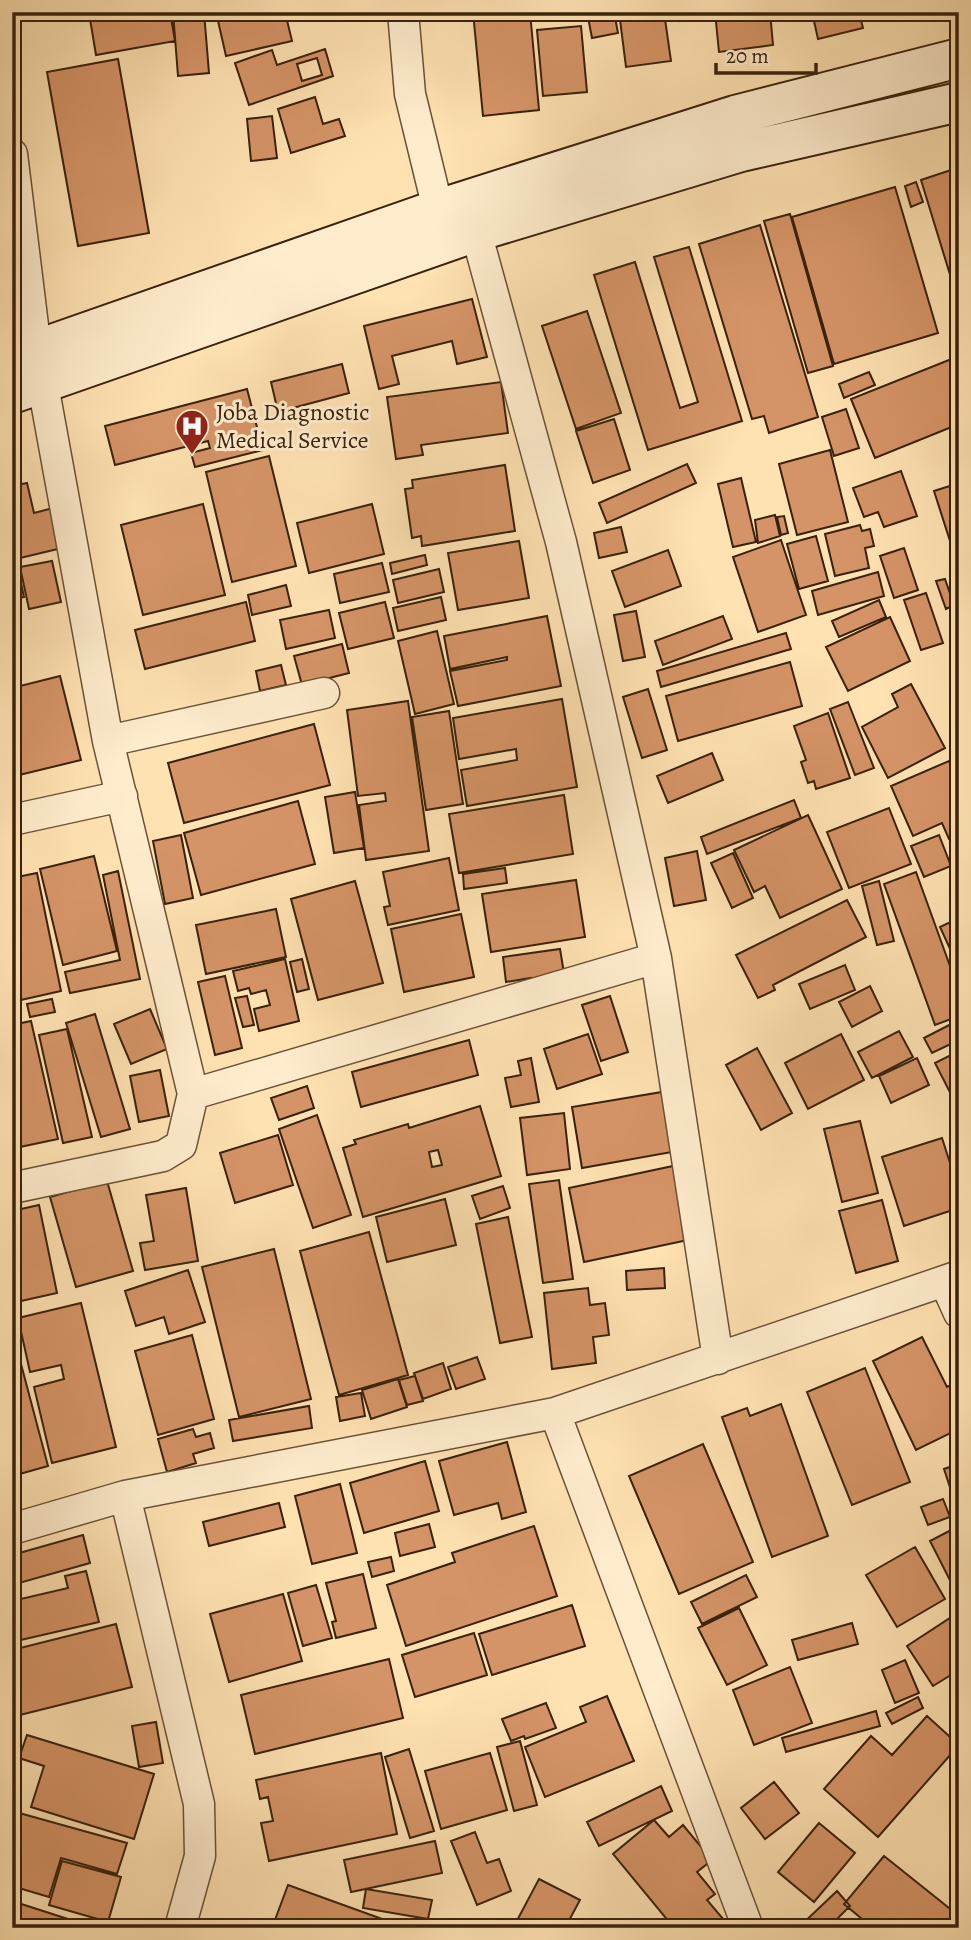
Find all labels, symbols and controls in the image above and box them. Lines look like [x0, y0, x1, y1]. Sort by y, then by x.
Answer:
scale bar [716, 32, 815, 76]
text: 20 m [726, 42, 769, 70]
place label: Joba Diagnostic Medical Service [216, 396, 369, 456]
hospital icon: Joba Diagnostic Medical Service [173, 407, 211, 456]

